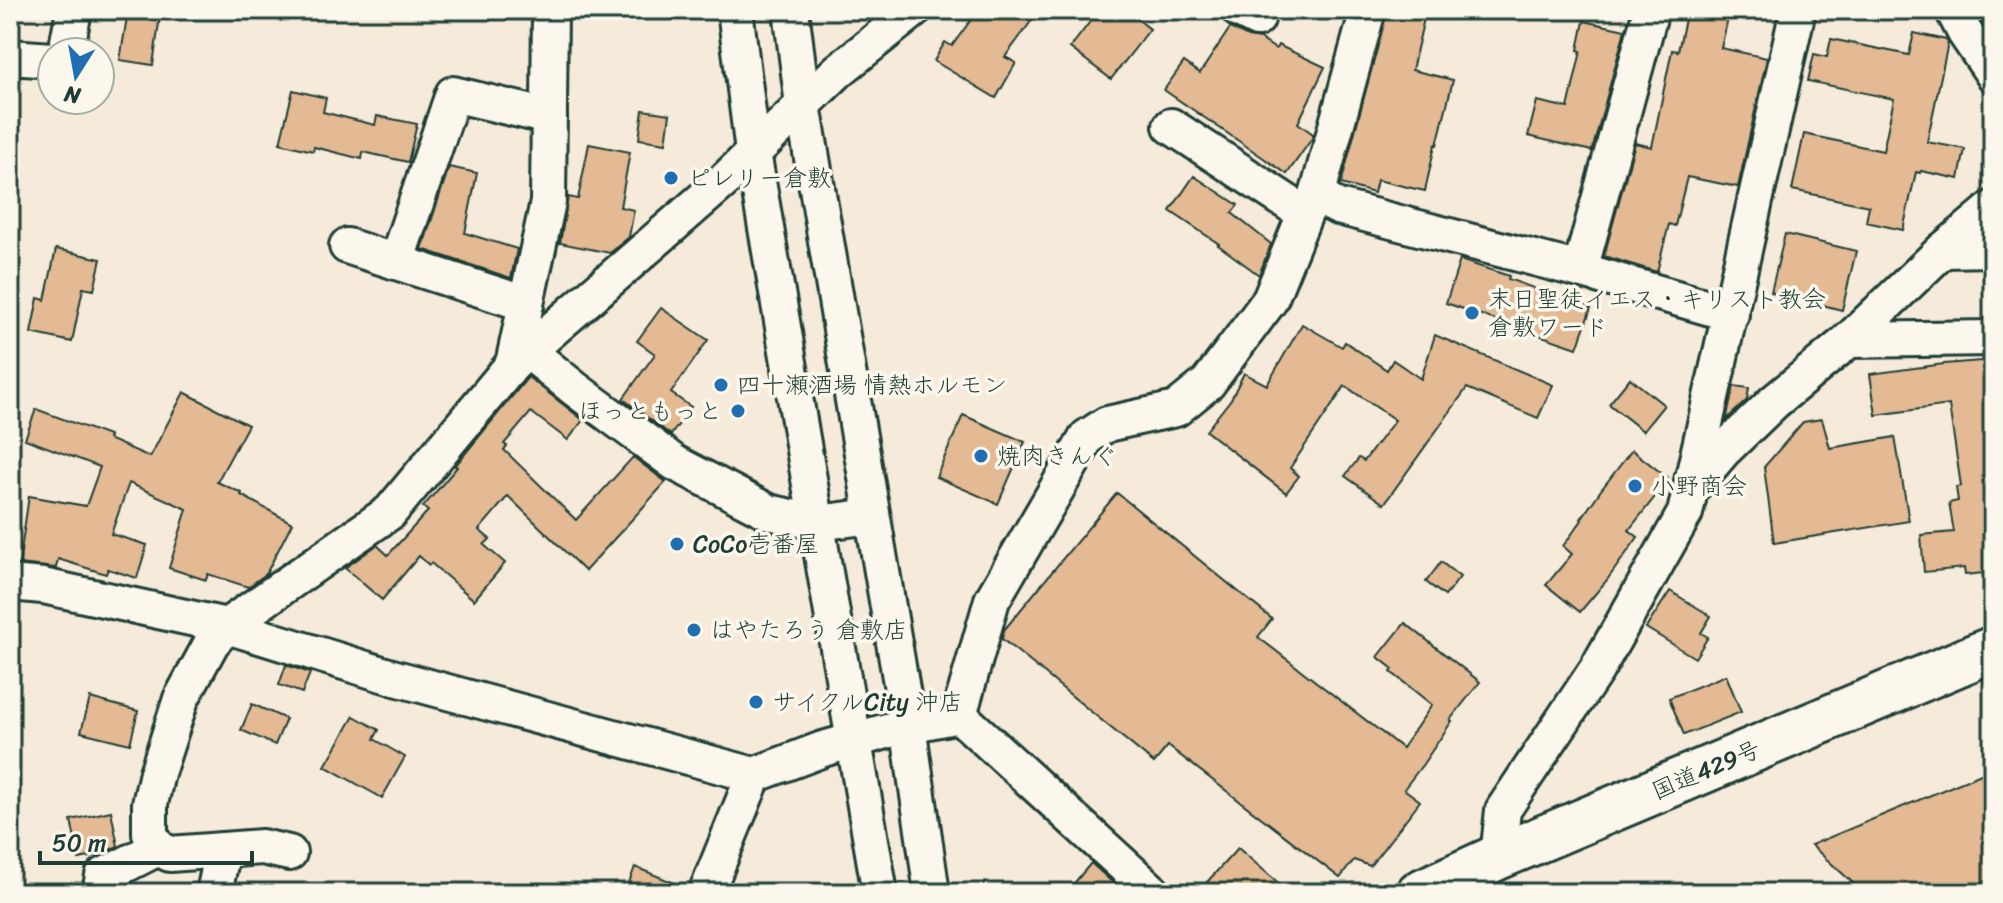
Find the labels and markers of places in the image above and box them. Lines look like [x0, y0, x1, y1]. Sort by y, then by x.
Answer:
place label: ピレリー倉敷 [687, 157, 831, 199]
marker: ピレリー倉敷 [662, 169, 680, 187]
place label: 末日聖徒イエス・キリスト教会 倉敷ワード [1488, 278, 1826, 348]
marker: 末日聖徒イエス・キリスト教会 倉敷ワード [1463, 304, 1481, 322]
place label: 四十瀬酒場 情熱ホルモン [737, 364, 1007, 406]
marker: 四十瀬酒場 情熱ホルモン [712, 376, 730, 394]
place label: ほっともっと [578, 390, 722, 432]
marker: ほっともっと [729, 402, 747, 420]
place label: 焼肉きんぐ [997, 435, 1117, 477]
marker: 焼肉きんぐ [972, 447, 990, 465]
place label: 小野商会 [1651, 465, 1747, 507]
marker: 小野商会 [1626, 477, 1644, 495]
place label: CoCo壱番屋 [693, 523, 819, 565]
marker: CoCo壱番屋 [668, 535, 686, 553]
place label: はやたろう 倉敷店 [710, 609, 908, 651]
marker: はやたろう 倉敷店 [685, 621, 703, 639]
place label: サイクルCity 沖店 [772, 681, 963, 723]
marker: サイクルCity 沖店 [747, 693, 765, 711]

